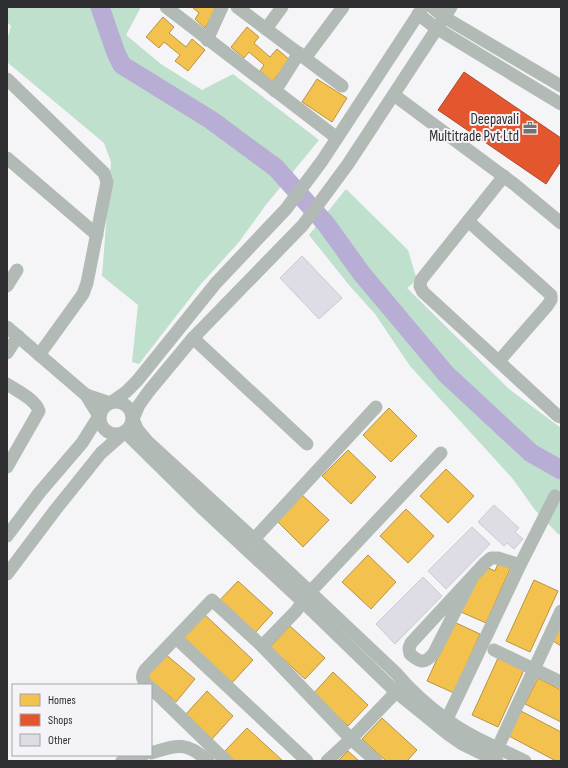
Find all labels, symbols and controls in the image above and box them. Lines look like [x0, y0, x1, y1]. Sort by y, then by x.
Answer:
place label: Deepavali Multitrade Pvt Ltd [429, 110, 519, 146]
office icon: Deepavali Multitrade Pvt Ltd [522, 120, 538, 136]
legend [12, 684, 152, 756]
text: Homes [48, 693, 76, 708]
text: Shops [48, 713, 73, 728]
text: Other [48, 733, 72, 748]

